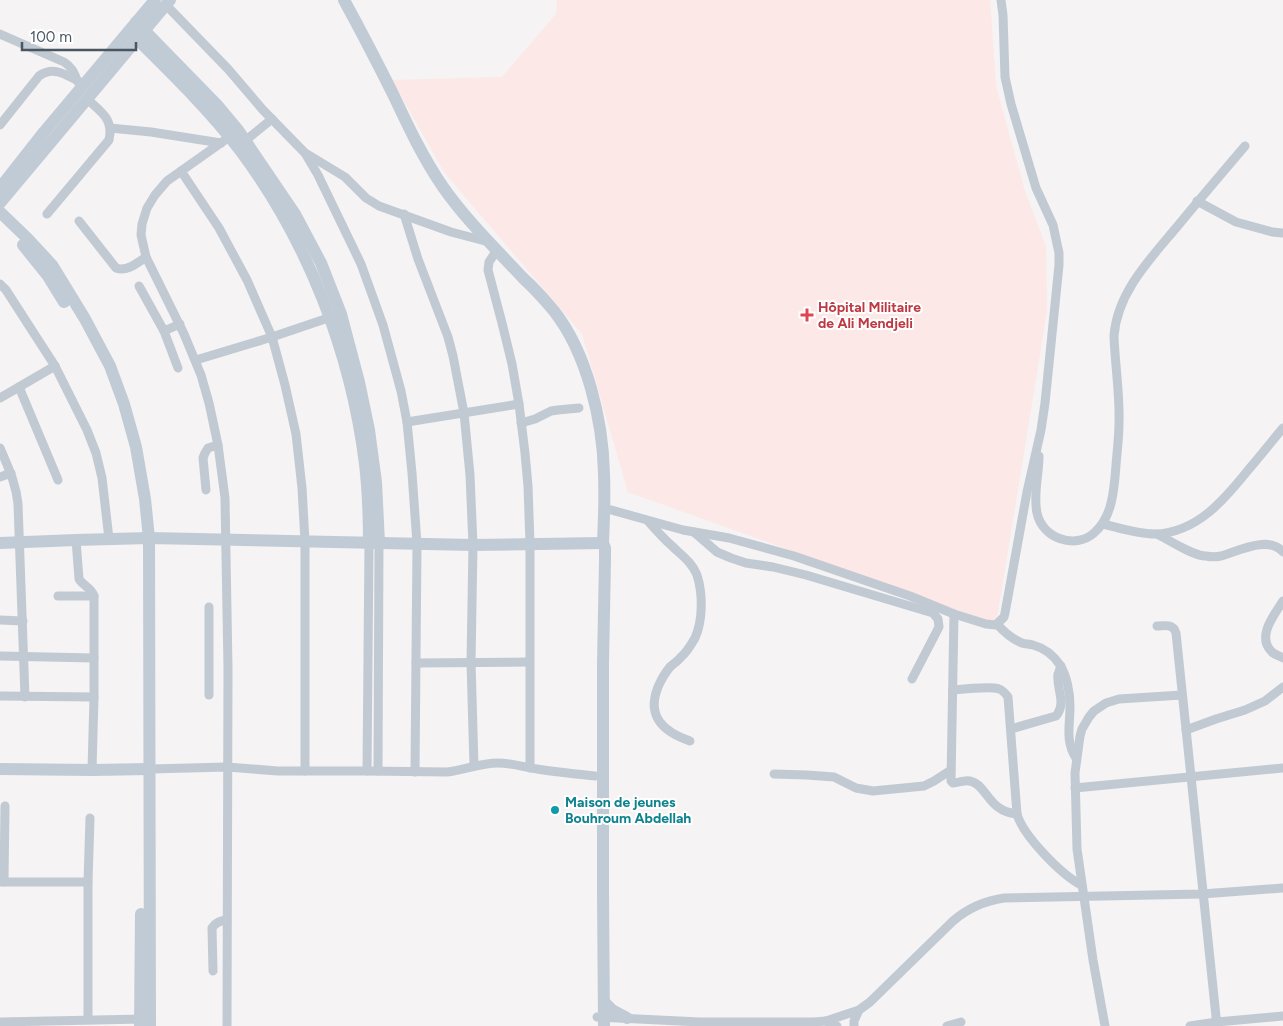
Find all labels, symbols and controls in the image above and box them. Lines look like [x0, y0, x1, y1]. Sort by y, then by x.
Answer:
scale bar [22, 20, 136, 52]
text: 100 m [30, 28, 72, 46]
place label: Hôpital Militaire de Ali Mendjeli [818, 299, 921, 332]
marker: Hôpital Militaire de Ali Mendjeli [800, 308, 814, 322]
place label: Maison de jeunes Bouhroum Abdellah [565, 794, 691, 827]
marker: Maison de jeunes Bouhroum Abdellah [549, 804, 561, 816]

